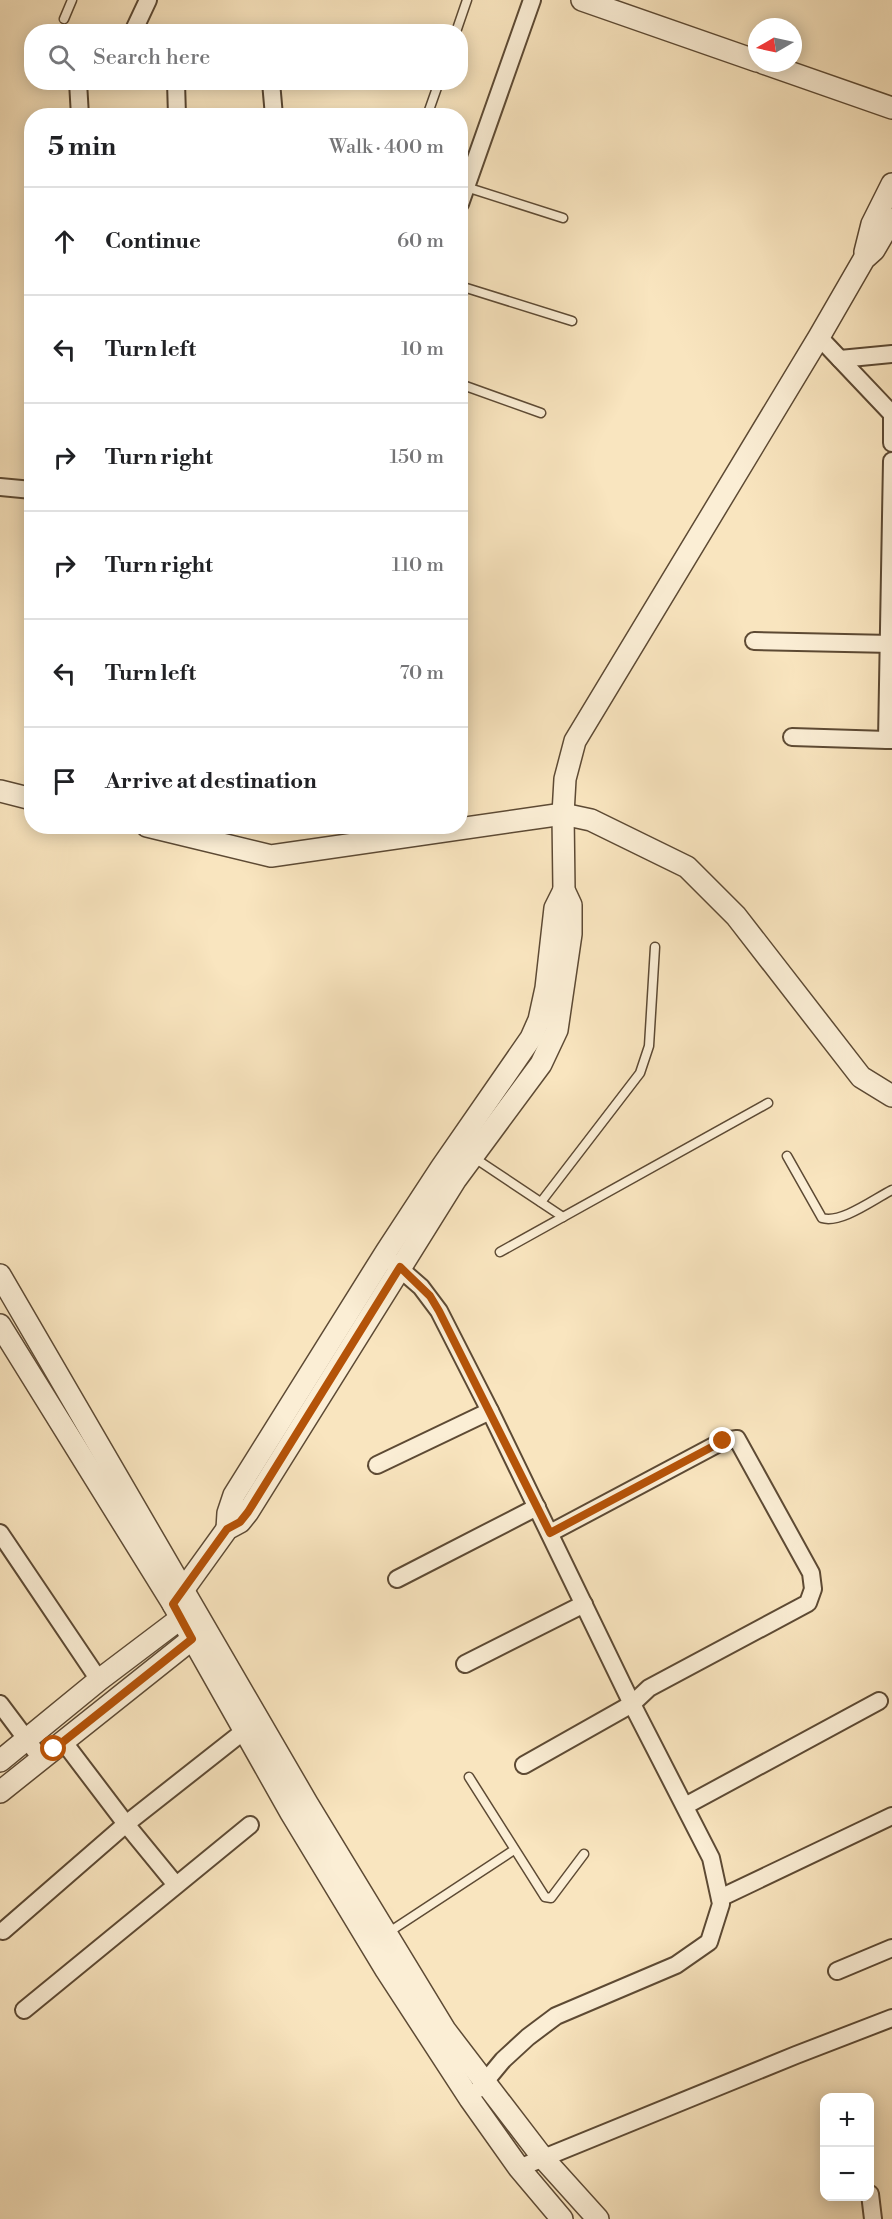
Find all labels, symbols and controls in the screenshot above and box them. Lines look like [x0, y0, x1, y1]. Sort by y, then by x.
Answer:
north arrow [748, 18, 802, 72]
search box [24, 24, 468, 90]
icon: search [45, 41, 78, 74]
text: Search here [93, 44, 210, 71]
text: 5 min [48, 131, 116, 163]
text: Walk · 400 m [329, 135, 444, 160]
icon: ahead [48, 225, 81, 258]
text: Continue [105, 228, 201, 255]
text: 60 m [397, 229, 444, 254]
icon: left [48, 333, 81, 366]
text: Turn left [105, 336, 196, 363]
text: 10 m [401, 337, 444, 362]
icon: right [48, 441, 81, 474]
text: Turn right [105, 444, 213, 471]
text: 150 m [389, 445, 444, 470]
icon: right [48, 549, 81, 582]
text: Turn right [105, 552, 213, 579]
text: 110 m [392, 553, 444, 578]
icon: left [48, 657, 81, 690]
text: Turn left [105, 660, 196, 687]
text: 70 m [400, 661, 444, 686]
icon: arrive [48, 765, 81, 798]
text: Arrive at destination [105, 768, 317, 795]
route end [709, 1427, 735, 1453]
route start [40, 1735, 66, 1761]
map controls [820, 2093, 874, 2201]
button: + [820, 2093, 874, 2147]
button: − [820, 2147, 874, 2201]

